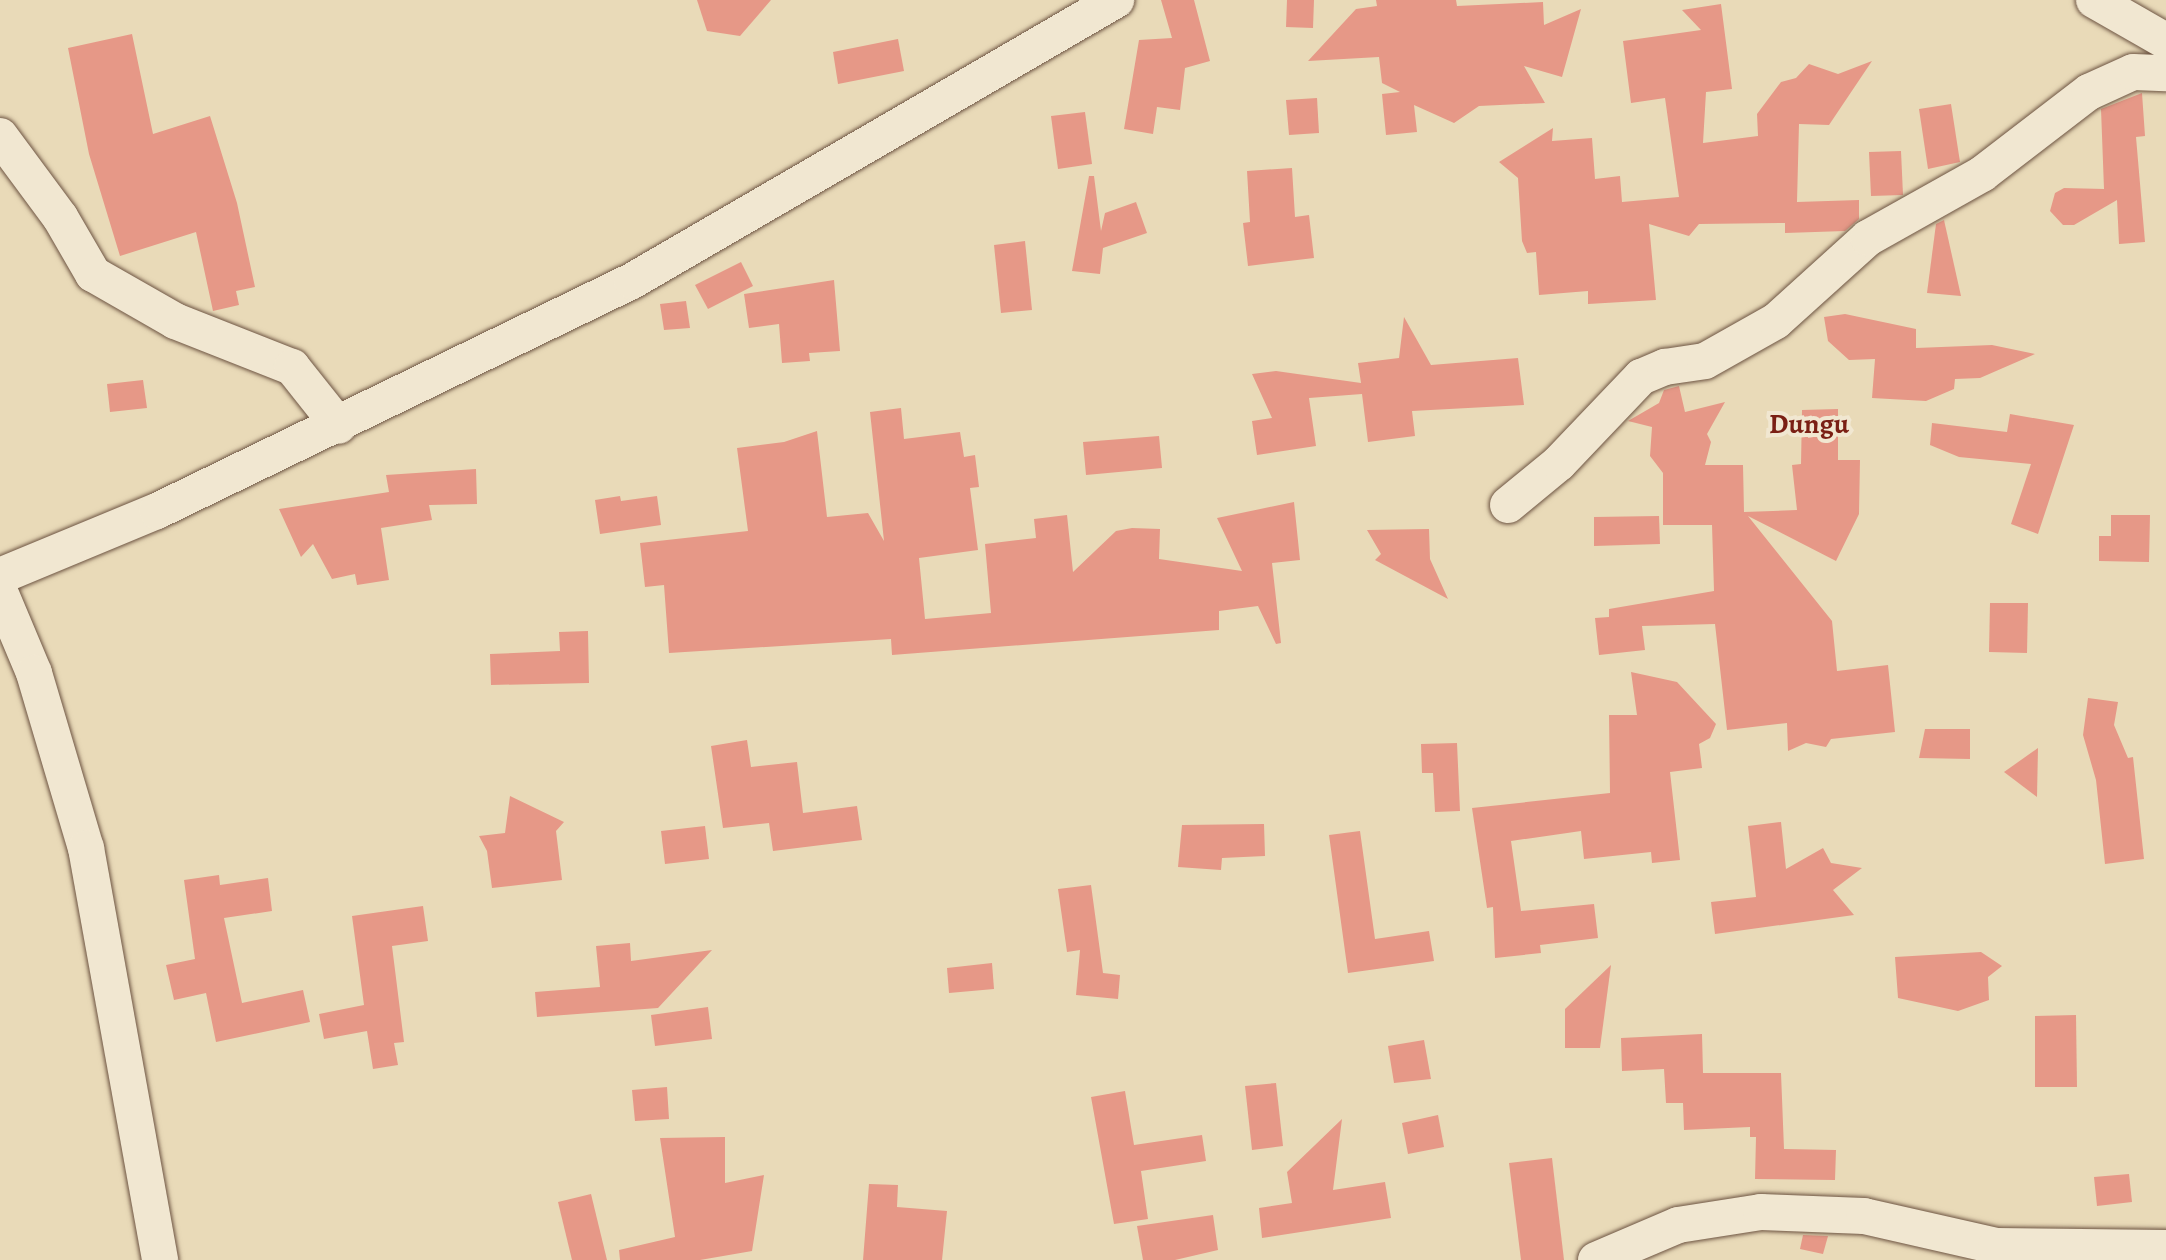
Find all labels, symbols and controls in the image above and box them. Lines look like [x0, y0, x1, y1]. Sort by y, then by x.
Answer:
district label: Dungu [1769, 407, 1849, 441]

